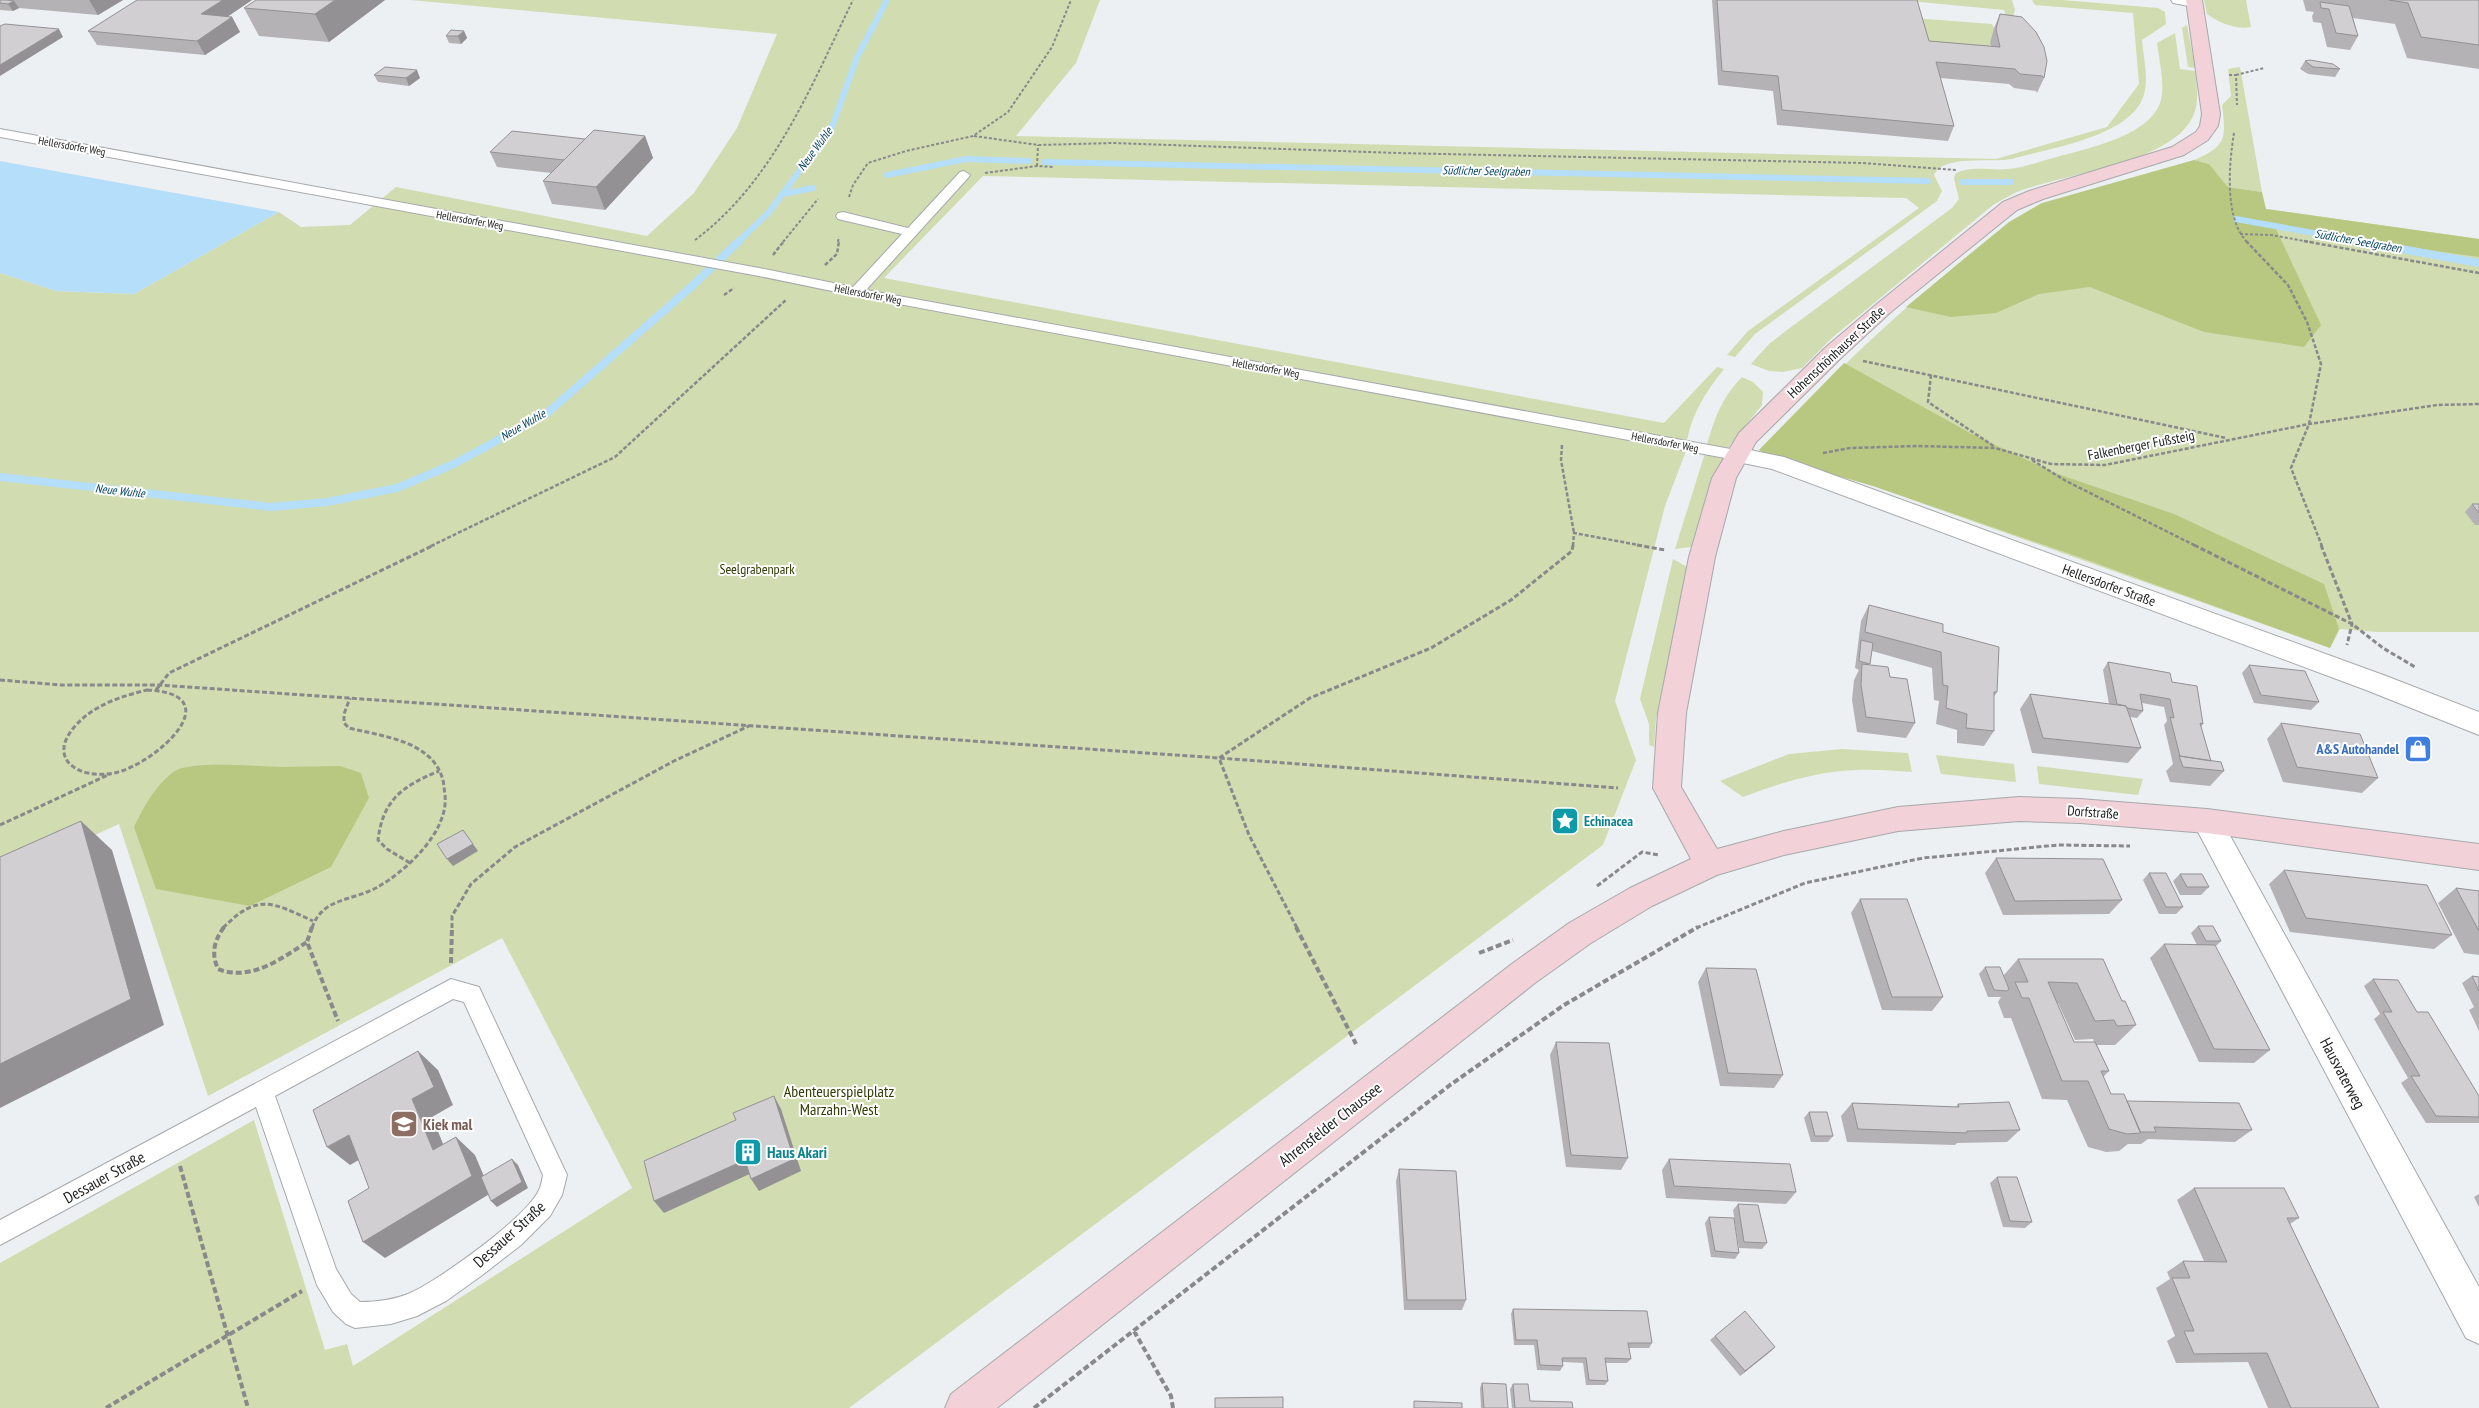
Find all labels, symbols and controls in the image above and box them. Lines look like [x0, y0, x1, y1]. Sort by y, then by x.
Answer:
water label: Neue Wuhle [794, 123, 836, 173]
street label: Hellersdorfer Weg [37, 133, 107, 159]
water label: Südlicher Seelgraben [1442, 162, 1531, 179]
street label: Hellersdorfer Weg [435, 207, 505, 233]
water label: Südlicher Seelgraben [2314, 226, 2403, 256]
street label: Hellersdorfer Weg [833, 281, 903, 307]
street label: Hohenschönhauser Straße [1784, 302, 1889, 402]
street label: Hellersdorfer Weg [1231, 355, 1301, 381]
water label: Neue Wuhle [497, 405, 549, 444]
street label: Falkenberger Fußsteig [2086, 426, 2196, 464]
street label: Hellersdorfer Weg [1630, 429, 1700, 455]
water label: Neue Wuhle [94, 480, 147, 501]
park label: Seelgrabenpark [719, 560, 795, 578]
street label: Hellersdorfer Straße [2060, 560, 2158, 610]
shop icon: A&S Autohandel [2403, 734, 2433, 764]
place label: A&S Autohandel [2316, 740, 2400, 758]
street label: Dorfstraße [2067, 801, 2120, 823]
place icon: Echinacea [1550, 806, 1580, 836]
place label: Echinacea [1584, 812, 1633, 830]
street label: Hausvaterweg [2316, 1034, 2370, 1112]
street label: Ahrensfelder Chaussee [1274, 1078, 1386, 1170]
park label: Abenteuerspielplatz Marzahn-West [784, 1081, 894, 1119]
school or university icon: Kiek mal [389, 1109, 419, 1139]
place label: Kiek mal [423, 1114, 472, 1134]
building icon: Haus Akari [733, 1137, 763, 1167]
place label: Haus Akari [767, 1142, 828, 1162]
street label: Dessauer Straße [60, 1146, 148, 1208]
street label: Dessauer Straße [469, 1196, 549, 1272]

